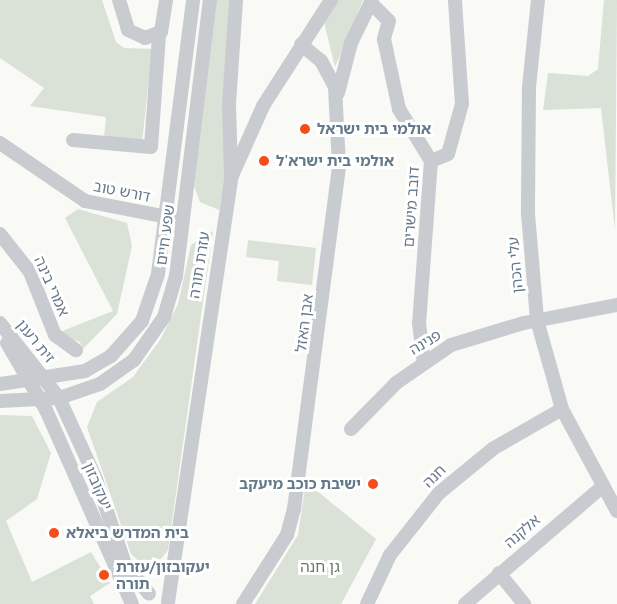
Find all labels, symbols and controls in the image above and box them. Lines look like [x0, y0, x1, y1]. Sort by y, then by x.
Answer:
place label: אולמי בית ישראל [317, 120, 431, 138]
marker: אולמי בית ישראל [298, 122, 312, 136]
place label: אולמי בית ישרא'ל [276, 152, 394, 170]
marker: אולמי בית ישרא'ל [257, 154, 271, 168]
street label: דובב מישרים [399, 166, 423, 248]
street label: דורש טוב [92, 177, 152, 205]
street label: שפע חיים [152, 203, 178, 267]
street label: עזרת תורה [185, 230, 213, 300]
street label: עלי הכהן [504, 236, 526, 294]
street label: אמרי בינה [31, 253, 73, 319]
street label: אבן האזל [291, 293, 317, 353]
street label: זית רענן [13, 316, 59, 366]
street label: פנינה [406, 326, 444, 358]
street label: יעקובזון [80, 459, 116, 513]
street label: חנה [419, 461, 449, 491]
place label: ישיבת כוכב מיעקב [239, 475, 361, 493]
marker: ישיבת כוכב מיעקב [366, 477, 380, 491]
street label: אלקנה [500, 511, 544, 551]
place label: בית המדרש ביאלא [66, 524, 189, 542]
marker: בית המדרש ביאלא [47, 526, 61, 540]
place label: יעקובזון/עזרת תורה [116, 557, 210, 592]
park label: גן חנה [300, 558, 340, 576]
marker: יעקובזון/עזרת תורה [97, 568, 111, 582]

